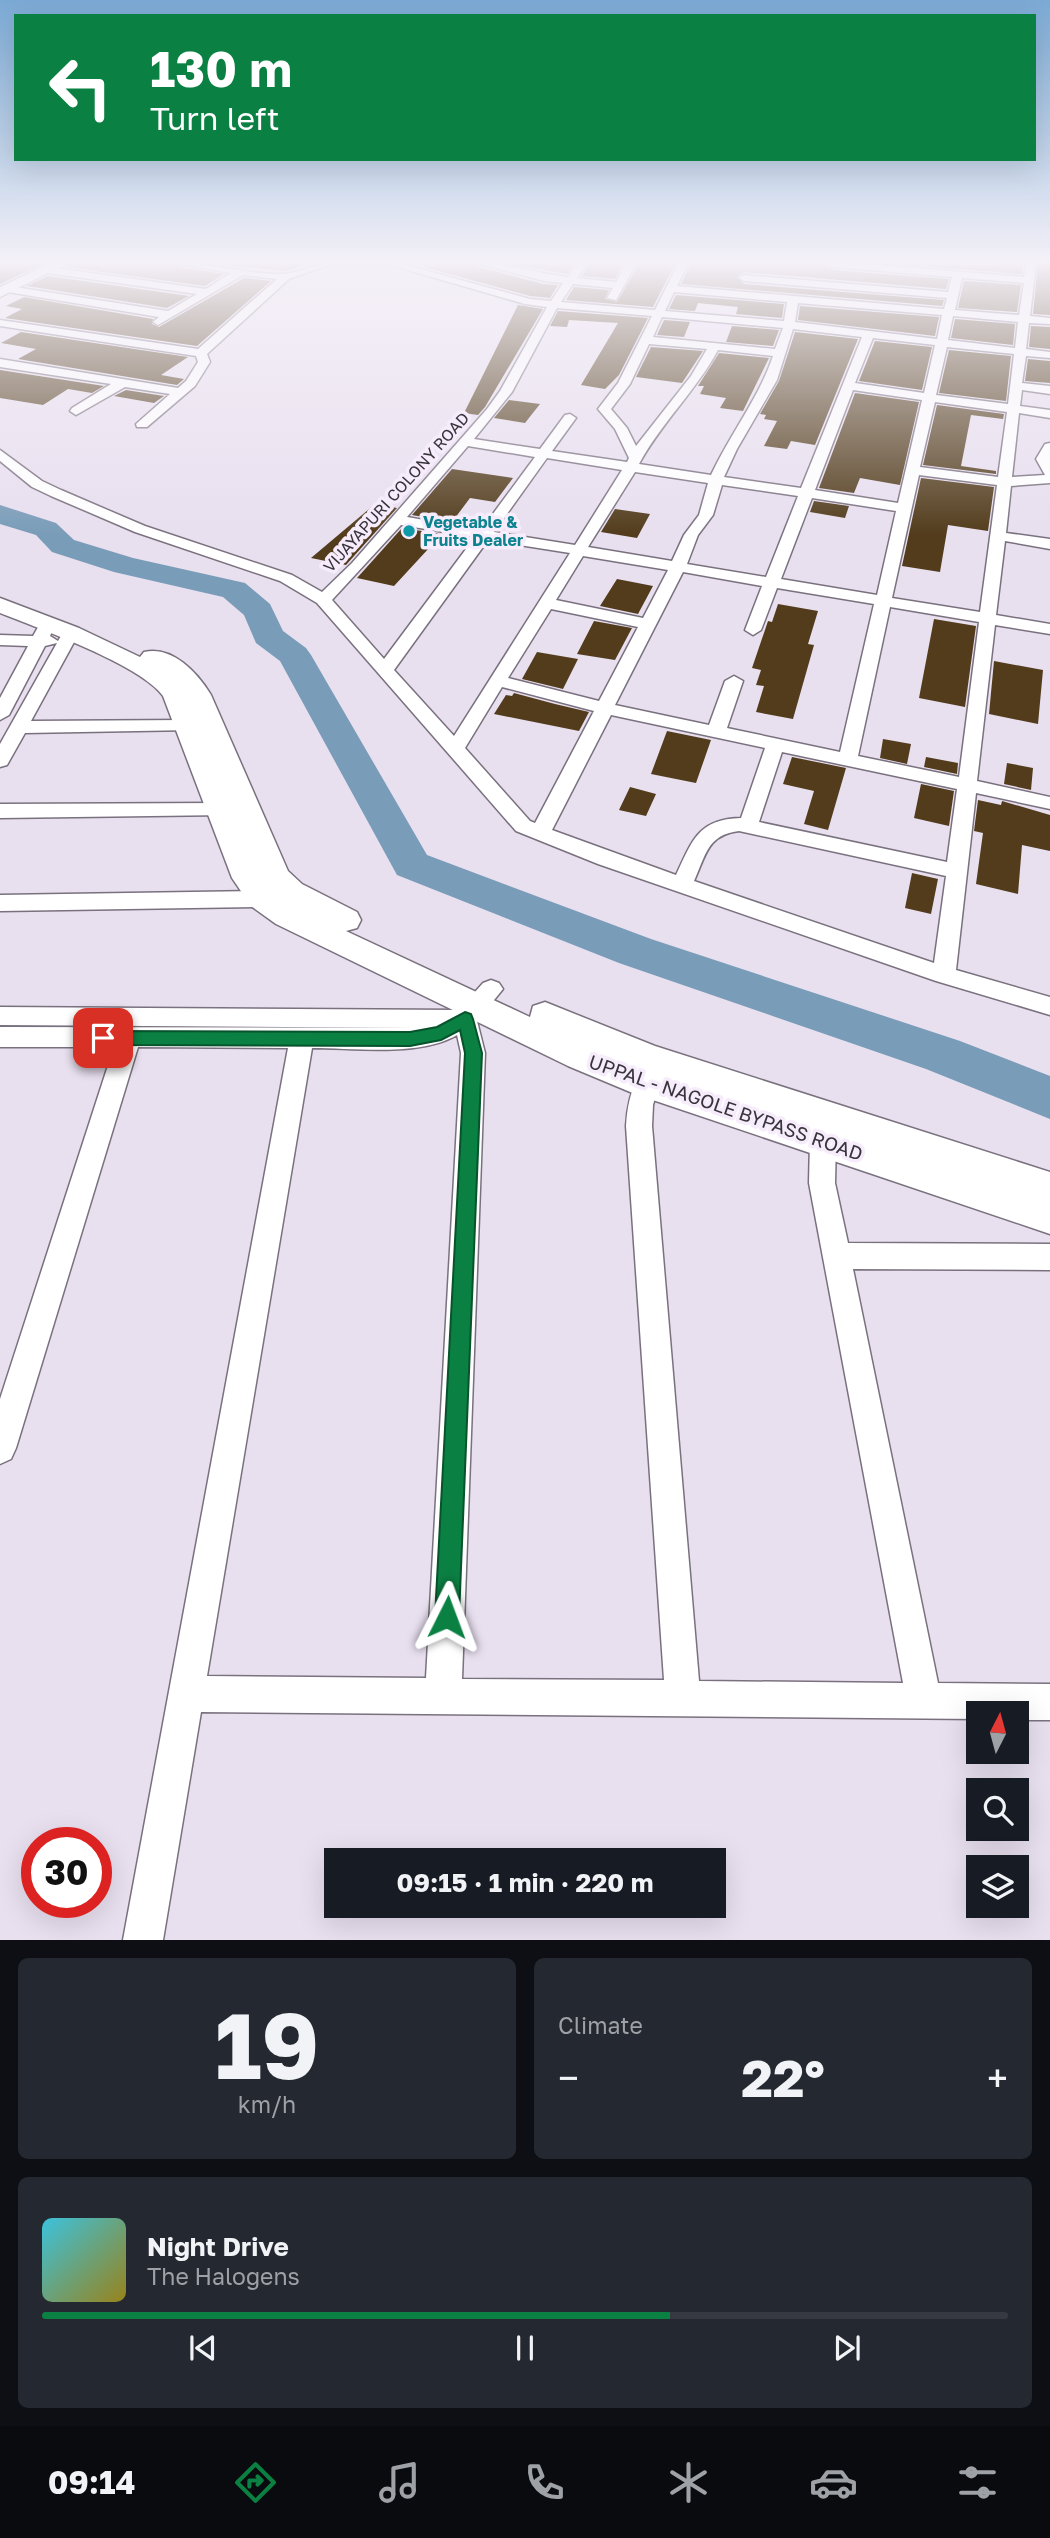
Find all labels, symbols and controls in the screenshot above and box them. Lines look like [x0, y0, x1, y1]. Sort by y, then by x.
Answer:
text: 130 m [150, 39, 292, 98]
icon: left [35, 42, 126, 133]
text: Turn left [150, 99, 279, 137]
street label: VIJAYAPURI COLONY ROAD [319, 408, 473, 576]
place label: Vegetable & Fruits Dealer [423, 512, 523, 550]
marker: Vegetable & Fruits Dealer [401, 523, 417, 539]
pin [73, 1008, 133, 1068]
icon: arrive [84, 1019, 122, 1057]
street label: UPPAL - NAGOLE BYPASS ROAD [586, 1049, 866, 1165]
position arrow [410, 1580, 484, 1654]
north arrow [966, 1701, 1029, 1764]
map controls [966, 1701, 1029, 1918]
button: search [966, 1778, 1029, 1841]
speed limit sign: 30 [21, 1827, 112, 1918]
button: layers [966, 1855, 1029, 1918]
text: 09:15 · 1 min · 220 m [397, 1867, 653, 1898]
text: 19 [215, 1990, 319, 2099]
text: Climate [558, 2011, 643, 2039]
text: 22° [741, 2046, 825, 2108]
text: − [558, 2055, 579, 2100]
text: + [987, 2055, 1008, 2100]
text: km/h [238, 2090, 296, 2118]
text: Night Drive [147, 2231, 289, 2262]
text: The Halogens [147, 2262, 300, 2290]
icon: previous [184, 2329, 222, 2367]
icon: pause [506, 2329, 544, 2367]
icon: next [828, 2329, 866, 2367]
icon: directions [231, 2458, 280, 2507]
icon: music [375, 2458, 424, 2507]
icon: phone [520, 2458, 569, 2507]
icon: climate [664, 2458, 713, 2507]
icon: car [809, 2458, 858, 2507]
icon: filters [953, 2458, 1002, 2507]
text: 09:14 [48, 2463, 136, 2501]

